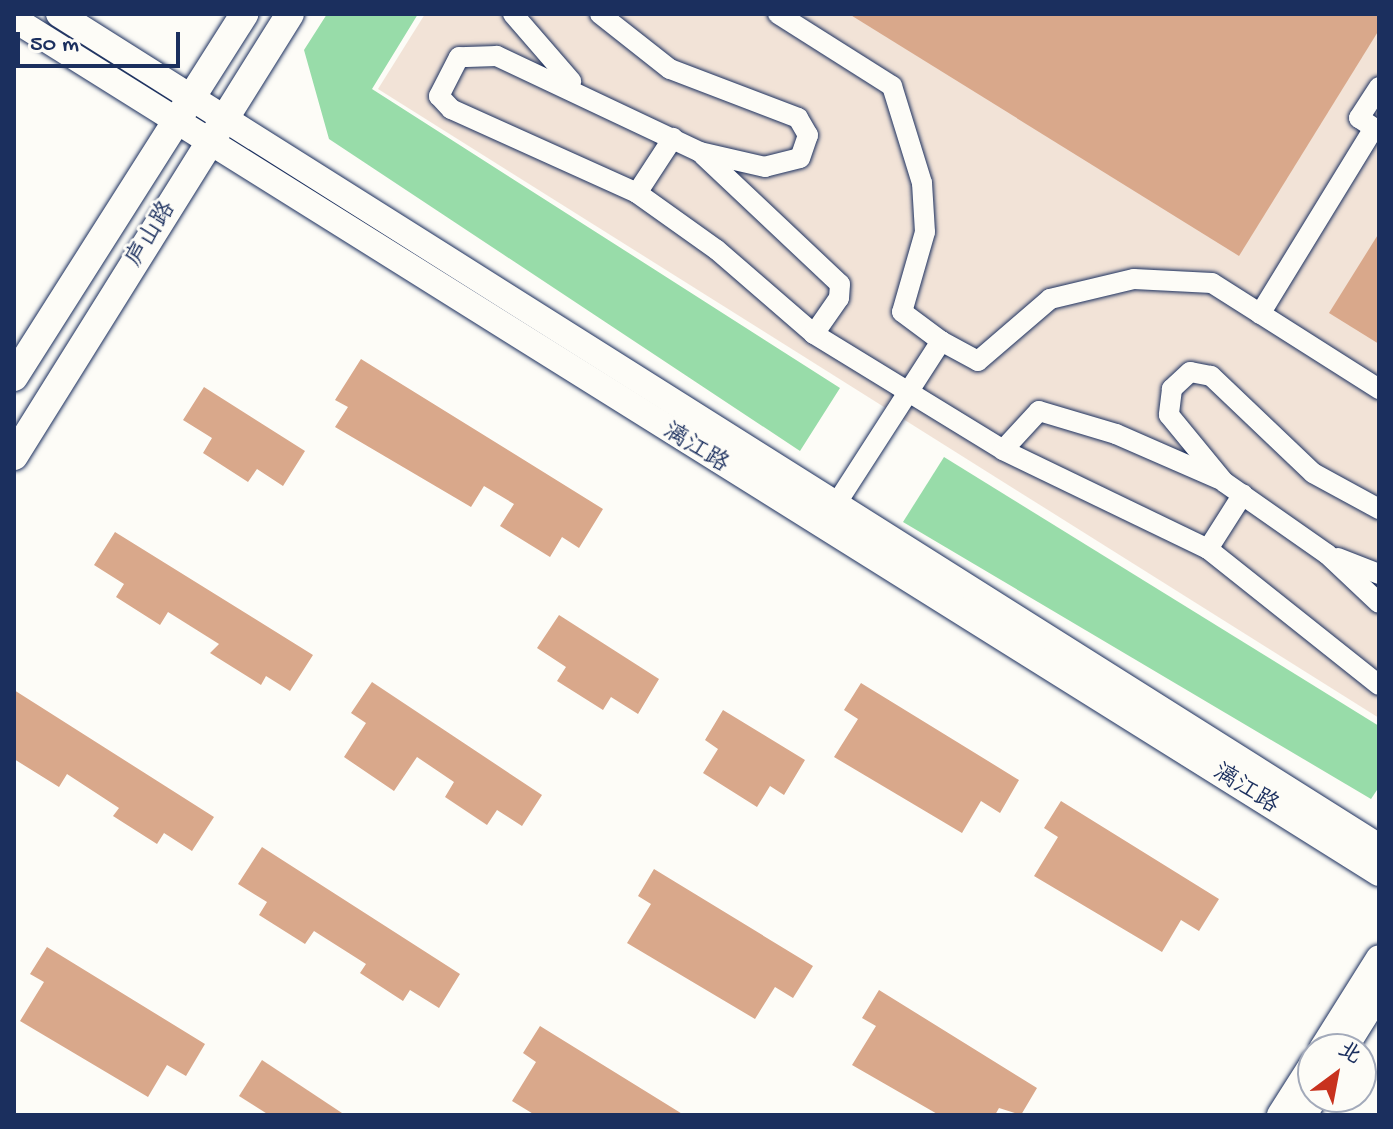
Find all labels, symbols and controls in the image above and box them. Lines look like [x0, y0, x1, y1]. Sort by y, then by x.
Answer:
scale bar [20, 16, 184, 66]
text: 50 m [30, 31, 79, 60]
street label: 庐山路 [121, 197, 183, 273]
street label: 漓江路 [657, 418, 733, 480]
street label: 漓江路 [1207, 759, 1283, 821]
north arrow [1297, 1033, 1377, 1113]
text: 北 [1332, 1037, 1365, 1071]

